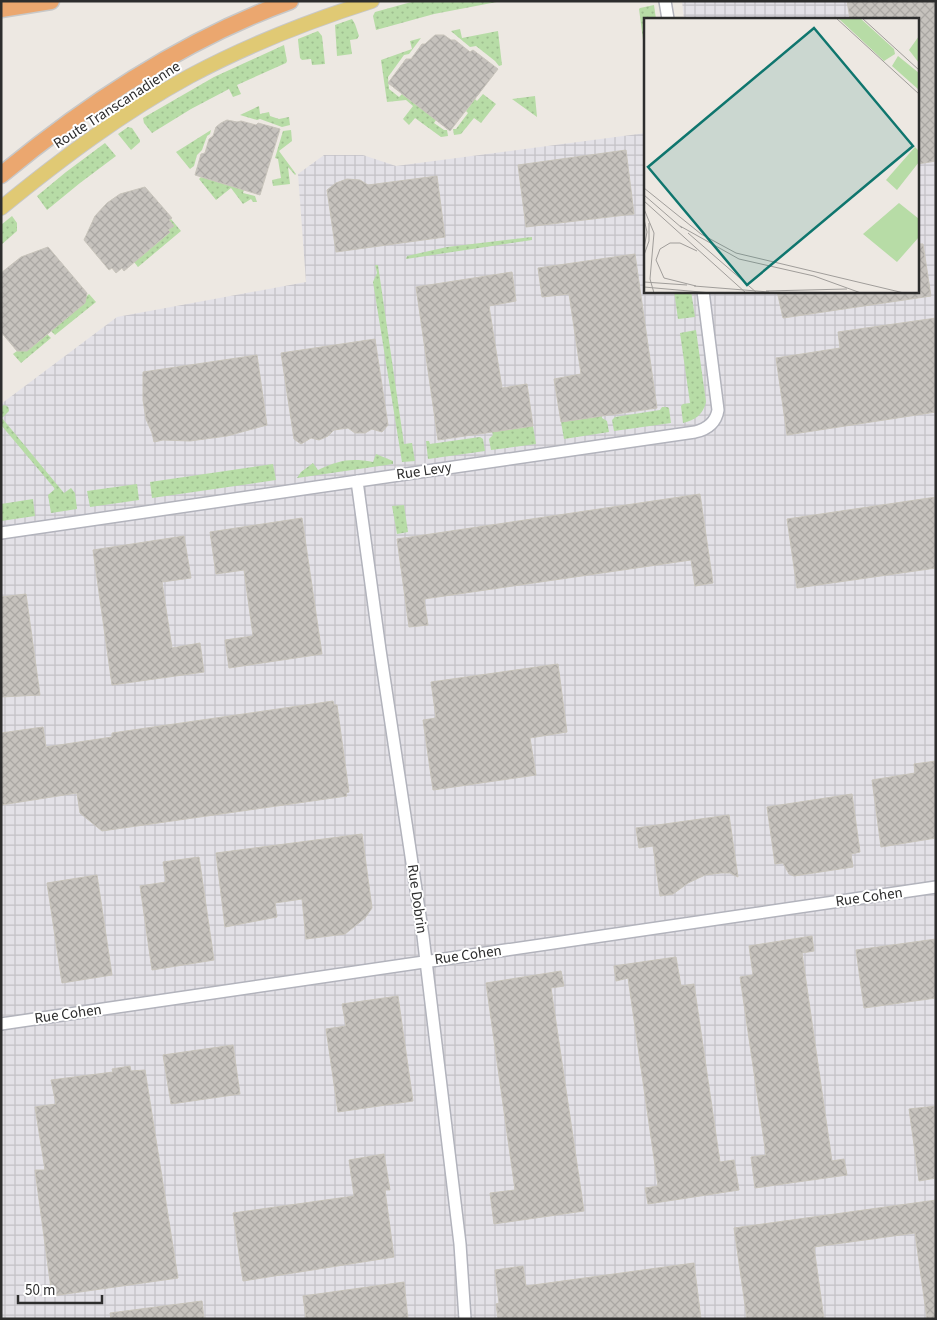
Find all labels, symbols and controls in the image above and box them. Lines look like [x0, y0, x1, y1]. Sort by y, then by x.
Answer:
inset map [644, 18, 920, 292]
street label: Route Transcanadienne [49, 56, 185, 154]
street label: Rue Levy [395, 457, 453, 485]
street label: Rue Dobrin [402, 863, 432, 935]
street label: Rue Cohen [834, 882, 904, 912]
street label: Rue Cohen [433, 940, 503, 970]
street label: Rue Cohen [33, 999, 103, 1029]
scale bar [18, 1272, 101, 1304]
text: 50 m [25, 1280, 55, 1301]

